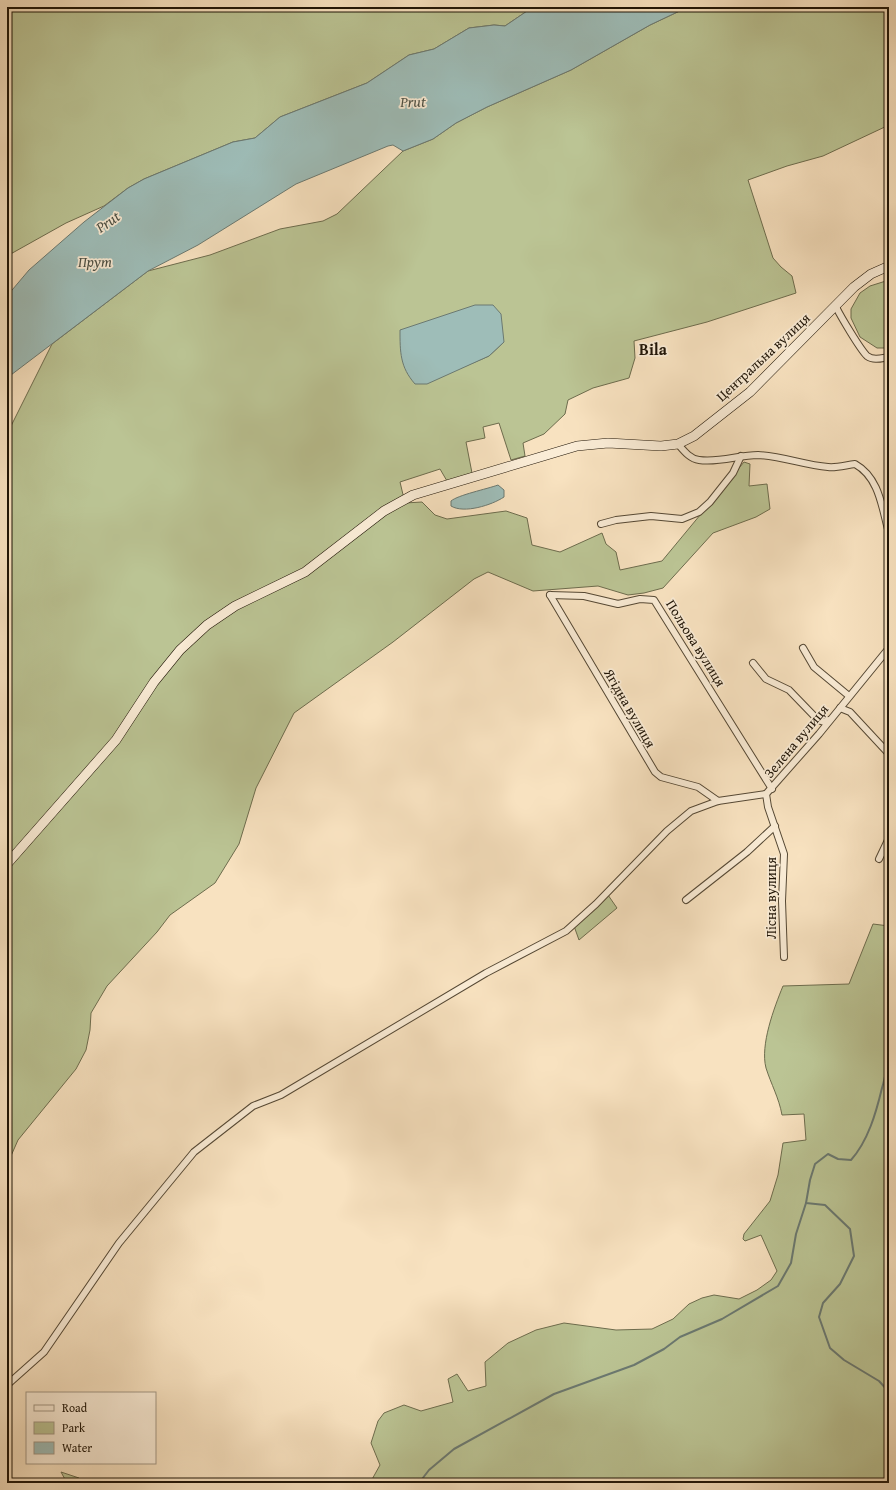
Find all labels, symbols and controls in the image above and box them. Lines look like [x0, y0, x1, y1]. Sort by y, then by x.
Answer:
water label: Prut [399, 91, 426, 112]
water label: Prut [90, 206, 124, 238]
water label: Прут [78, 251, 112, 272]
street label: Центральна вулиця [712, 308, 814, 406]
district label: Bila [639, 337, 668, 361]
street label: Польова вулиця [661, 596, 731, 690]
street label: Ягідна вулиця [599, 664, 661, 751]
street label: Зелена вулиця [759, 700, 833, 782]
street label: Лісна вулиця [761, 857, 781, 939]
legend [26, 1392, 156, 1464]
text: Road [62, 1399, 88, 1416]
text: Park [62, 1419, 86, 1436]
text: Water [62, 1439, 92, 1456]

